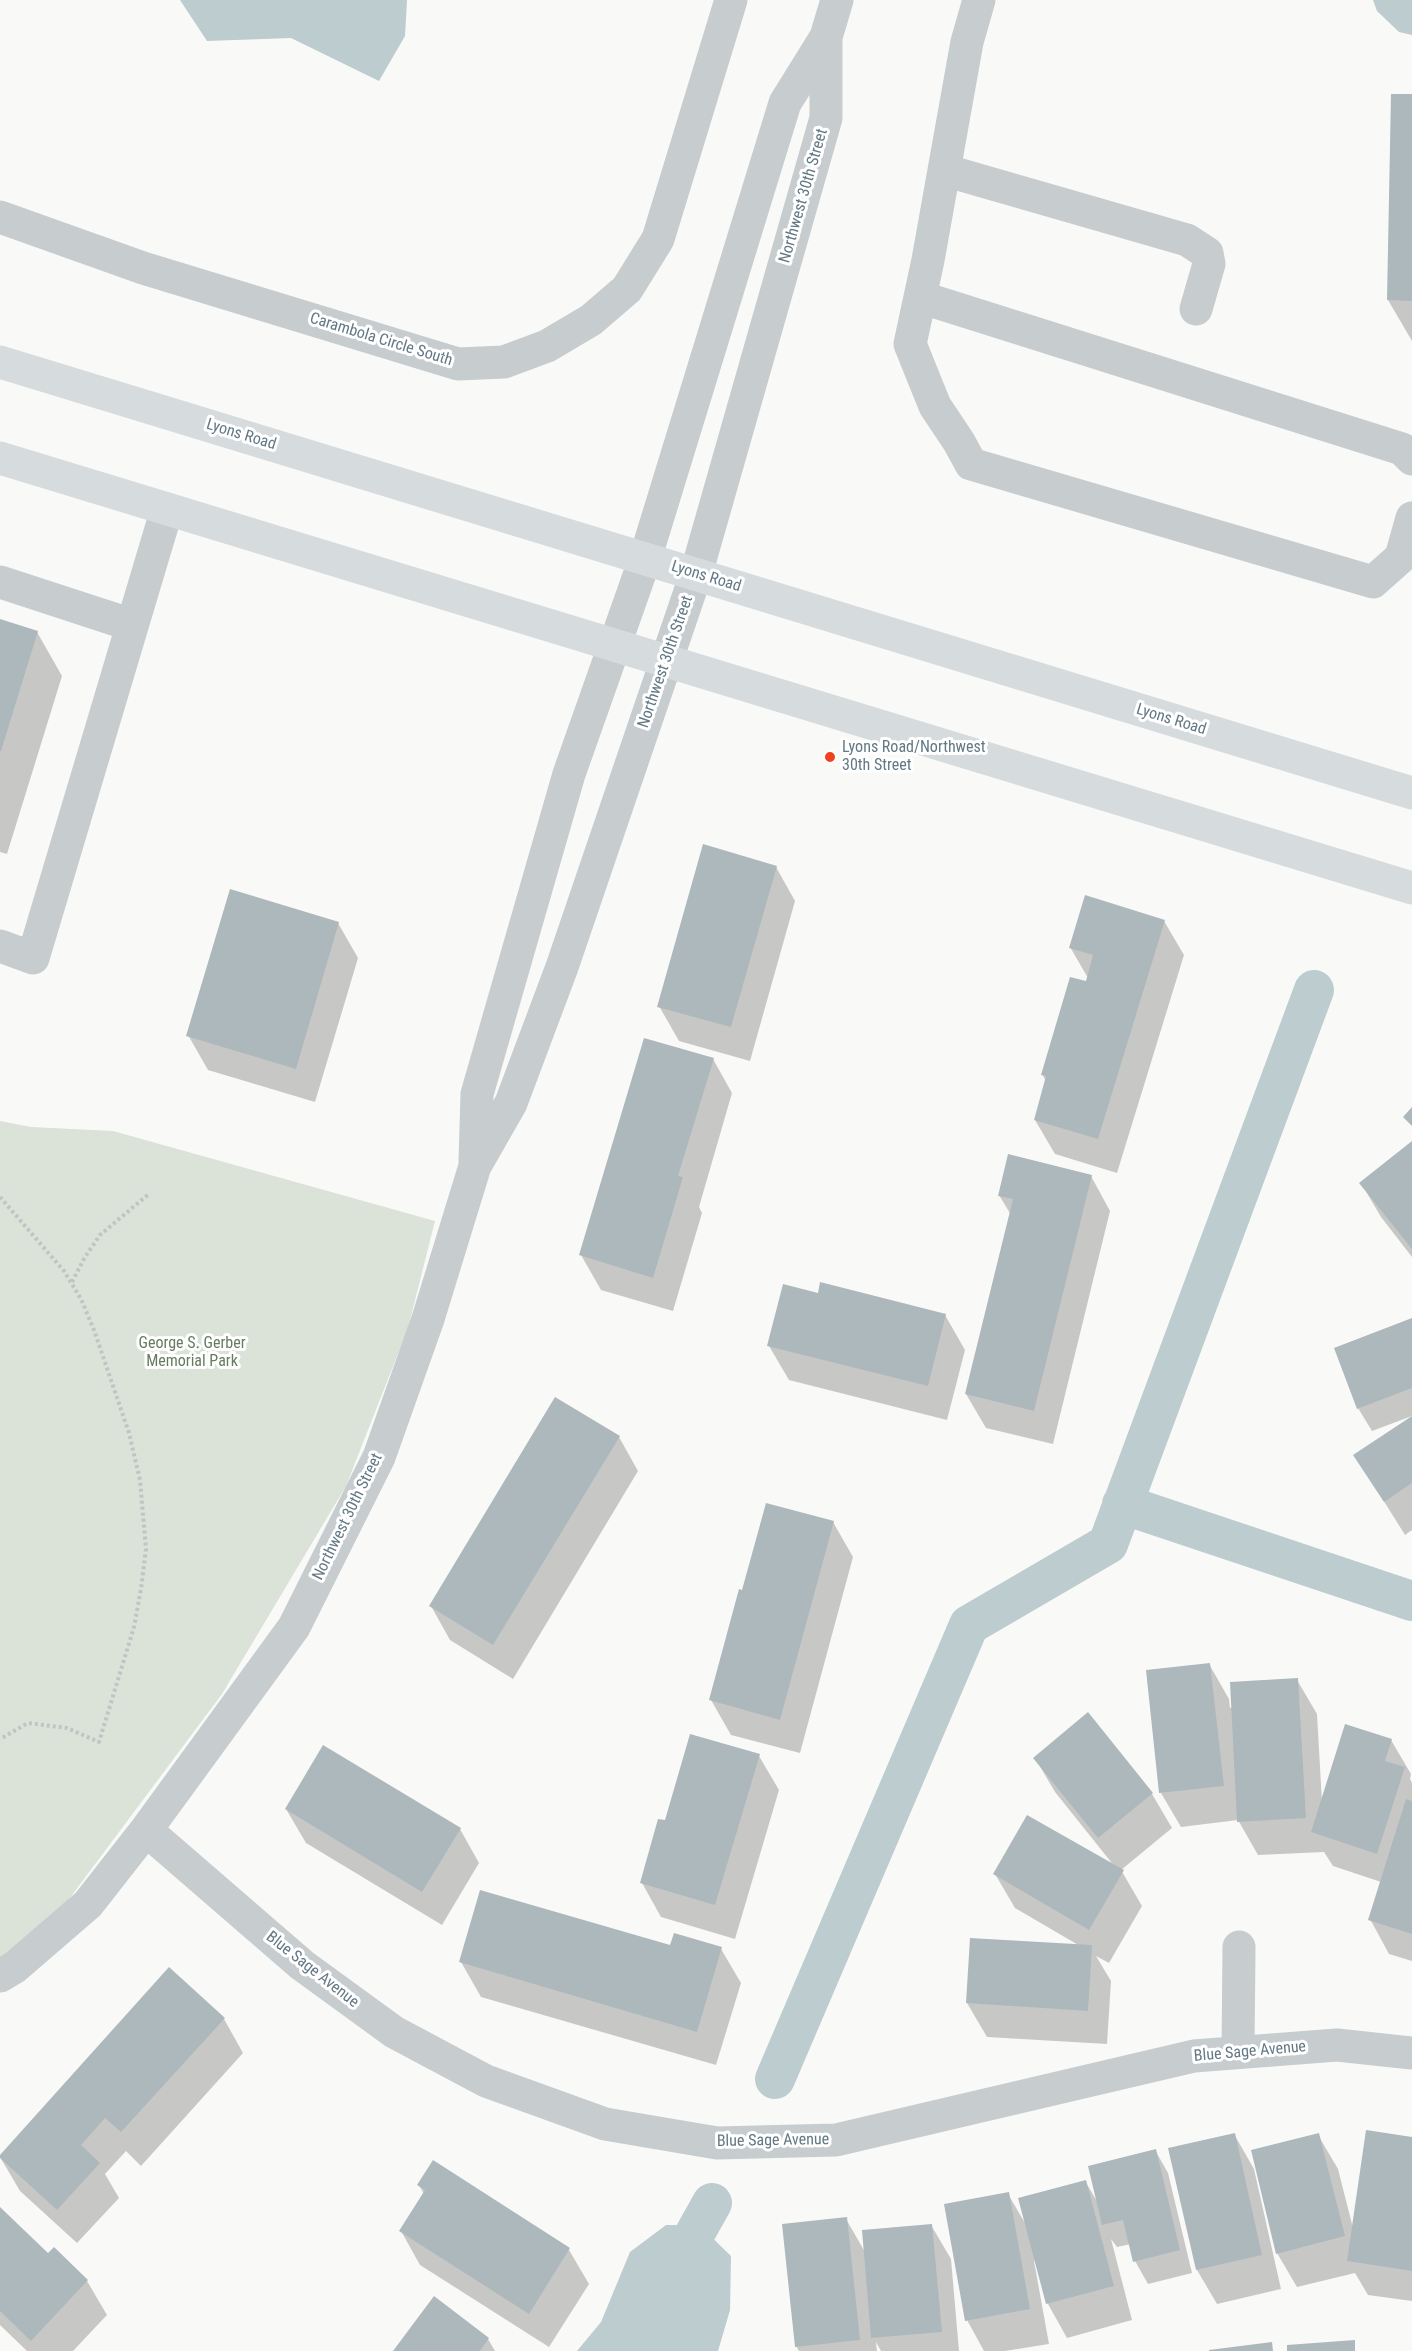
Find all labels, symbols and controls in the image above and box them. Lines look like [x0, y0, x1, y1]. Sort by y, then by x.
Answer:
street label: Northwest 30th Street [776, 127, 832, 265]
street label: Carambola Circle South [307, 309, 455, 371]
street label: Lyons Road [204, 415, 278, 455]
street label: Lyons Road [669, 557, 743, 597]
street label: Northwest 30th Street [634, 593, 698, 731]
street label: Lyons Road [1134, 700, 1208, 740]
place label: Lyons Road/Northwest 30th Street [842, 738, 986, 776]
marker: Lyons Road/Northwest 30th Street [823, 750, 837, 764]
park label: George S. Gerber Memorial Park [138, 1334, 246, 1372]
street label: Northwest 30th Street [309, 1450, 387, 1584]
street label: Blue Sage Avenue [262, 1928, 362, 2012]
street label: Blue Sage Avenue [1193, 2038, 1307, 2066]
street label: Blue Sage Avenue [717, 2130, 829, 2152]

